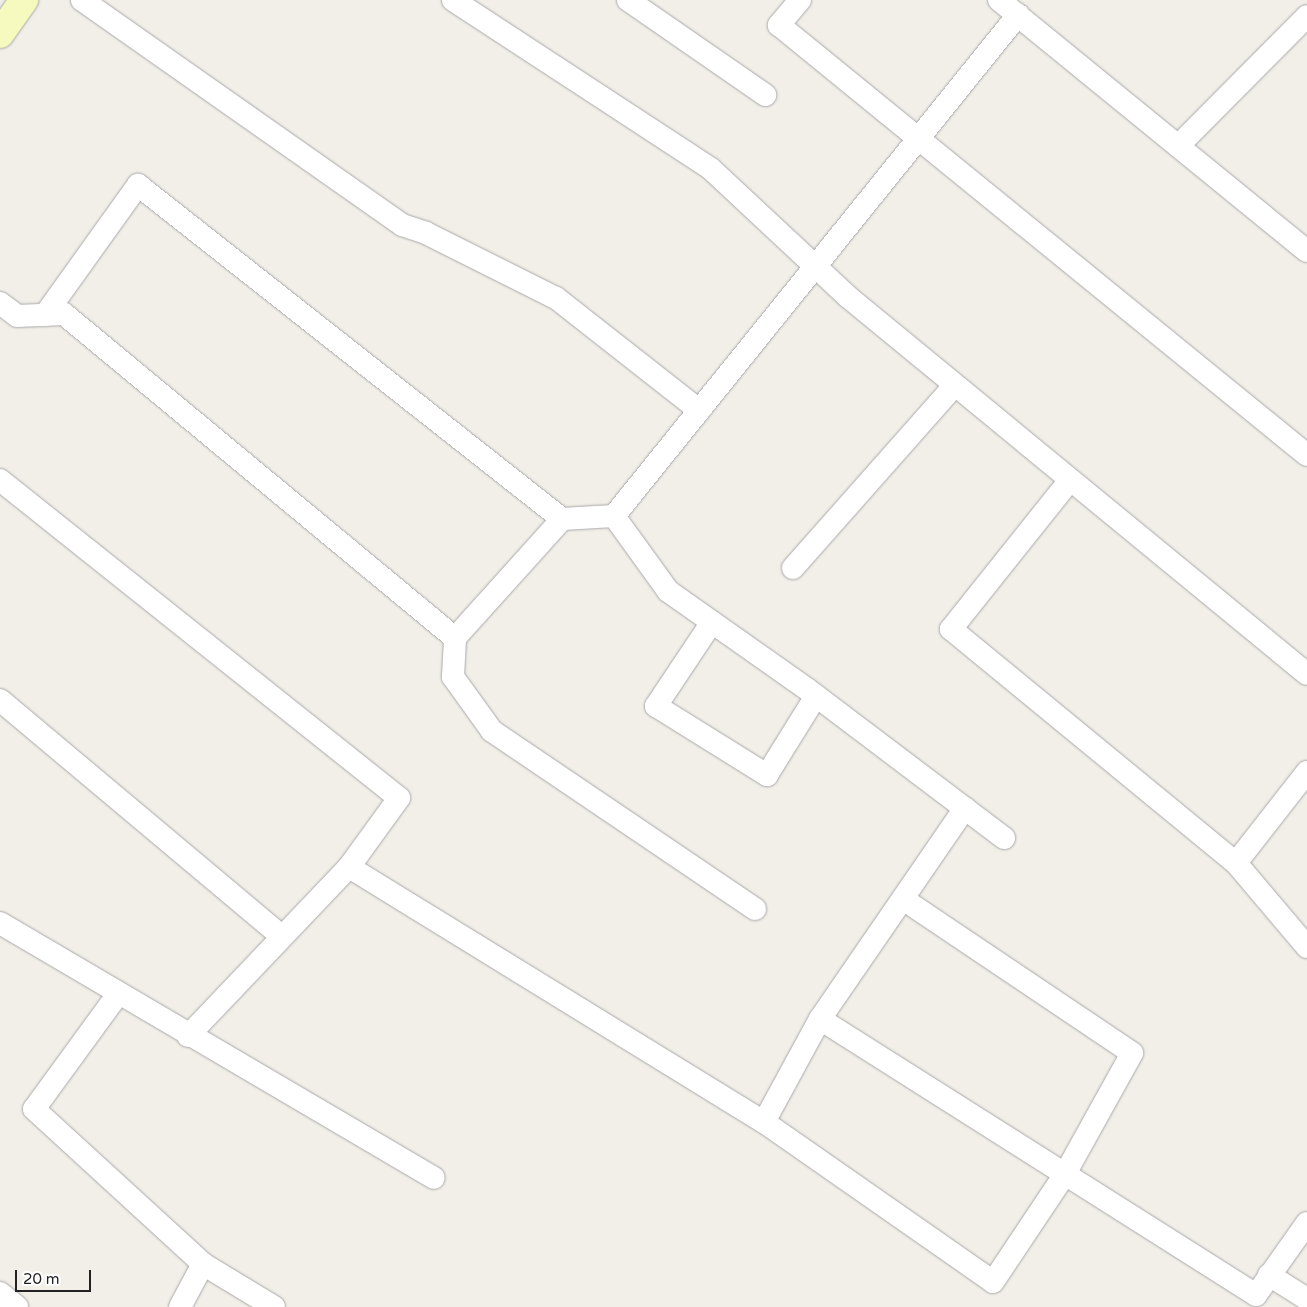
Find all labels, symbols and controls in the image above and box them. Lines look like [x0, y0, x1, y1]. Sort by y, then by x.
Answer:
scale bar [18, 1260, 94, 1292]
text: 20 m [23, 1270, 60, 1288]

